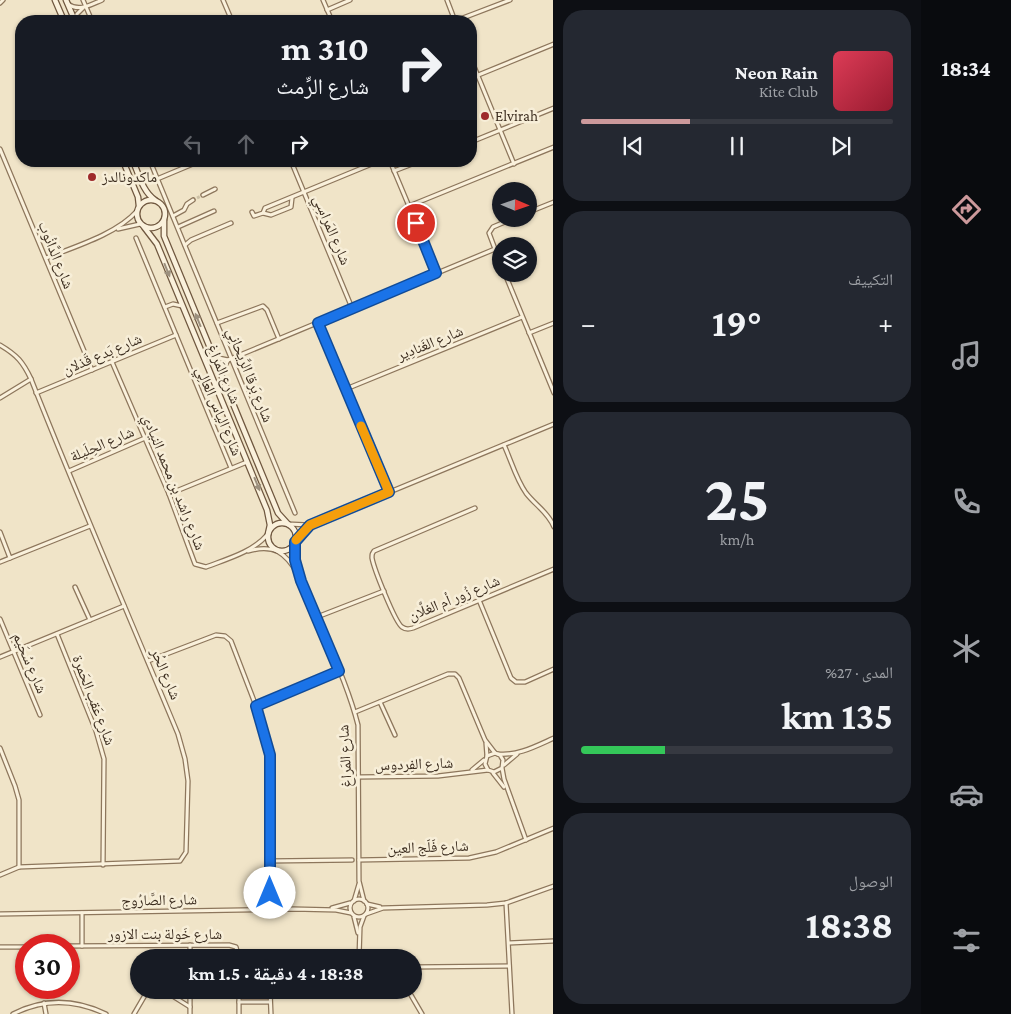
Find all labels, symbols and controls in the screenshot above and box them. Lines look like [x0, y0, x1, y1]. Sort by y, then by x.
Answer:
text: 310 m [281, 29, 369, 68]
icon: right [387, 35, 452, 100]
text: 18:34 [941, 56, 991, 81]
text: Neon Rain [735, 62, 818, 83]
text: شارع الرِّمث [276, 74, 369, 99]
text: Kite Club [759, 83, 818, 100]
place label: Elvirah [495, 108, 538, 124]
marker: Elvirah [479, 110, 491, 122]
icon: left [179, 130, 207, 158]
icon: ahead [232, 130, 260, 158]
icon: right [285, 130, 313, 158]
icon: previous [619, 132, 647, 160]
icon: pause [723, 132, 751, 160]
icon: next [827, 132, 855, 160]
place label: ماكدونالدز [101, 169, 157, 186]
marker: ماكدونالدز [86, 171, 98, 183]
north arrow [492, 182, 538, 228]
map controls [492, 182, 537, 282]
icon: directions [949, 192, 984, 227]
street label: شارع المَراسِي [307, 193, 354, 269]
pin [395, 202, 437, 244]
icon: arrive [402, 209, 430, 237]
street label: شارع الدَّانُوب [33, 219, 77, 292]
button: layers [492, 237, 537, 282]
one-way arrow [164, 262, 171, 277]
text: التكييف [848, 271, 893, 288]
text: 19° [712, 302, 762, 344]
text: − [581, 308, 596, 339]
text: + [878, 308, 893, 339]
one-way arrow [194, 313, 202, 327]
street label: شارع الغَنادِير [394, 322, 466, 366]
street label: شارع بَرقا الرِّيحانِي [220, 325, 276, 426]
street label: شارع بَدع قَذلان [60, 330, 145, 380]
icon: music [949, 338, 984, 373]
street label: شارع المَراغ [202, 342, 244, 407]
street label: شارع الياس العالِي [189, 364, 245, 460]
street label: شارع راشد بن محمد النيادي [136, 412, 209, 554]
street label: شارع الحِلَيلة [68, 423, 137, 466]
text: 25 [705, 462, 770, 534]
one-way arrow [253, 477, 261, 492]
icon: phone [949, 484, 984, 519]
text: km/h [720, 531, 754, 548]
street label: شارع زُور أم الغلَّان [405, 570, 503, 626]
street label: شارع سُحَيم [8, 630, 50, 697]
icon: climate [949, 631, 984, 666]
street label: شارع الحُر [146, 645, 184, 703]
street label: شارع عَقب الحَمرة [68, 653, 119, 748]
text: المدى · 27% [825, 664, 893, 681]
text: 135 km [781, 695, 893, 737]
street label: شارع المَراغ [335, 724, 357, 788]
street label: شارع الفِردوس [375, 755, 454, 775]
icon: car [949, 777, 984, 812]
street label: شارع فَلَج العين [387, 837, 469, 858]
position arrow [243, 866, 295, 918]
text: الوصول [849, 873, 893, 890]
street label: شارع الصَّارُوج [121, 891, 197, 911]
text: 18:38 [805, 904, 893, 946]
icon: filters [949, 923, 984, 958]
street label: شارع خَولة بنت الازور [107, 926, 222, 944]
speed limit sign: 30 [15, 934, 80, 999]
text: 18:38 · 4 دقيقة · 1.5 km [188, 963, 364, 984]

